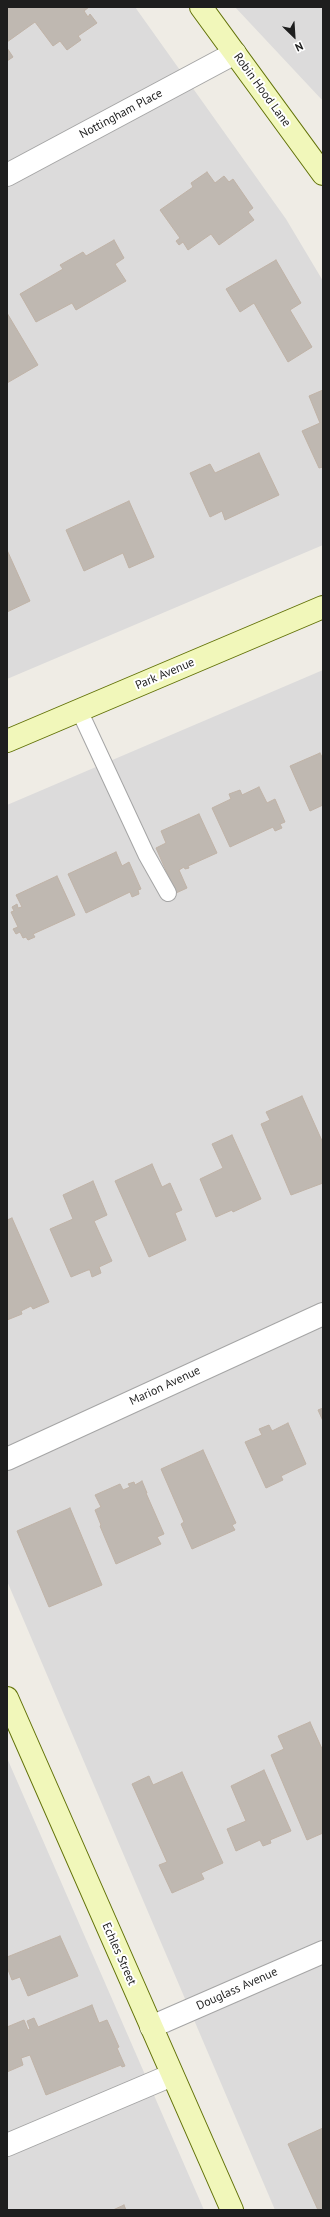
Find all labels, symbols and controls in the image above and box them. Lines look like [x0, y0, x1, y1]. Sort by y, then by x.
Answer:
north arrow [274, 16, 314, 56]
text: N [293, 39, 305, 55]
street label: Robin Hood Lane [230, 50, 294, 130]
street label: Nottingham Place [77, 86, 165, 142]
street label: Park Avenue [133, 655, 197, 693]
street label: Marion Avenue [127, 1363, 203, 1409]
street label: Echles Street [99, 1921, 139, 1987]
street label: Douglass Avenue [194, 1965, 280, 2013]

